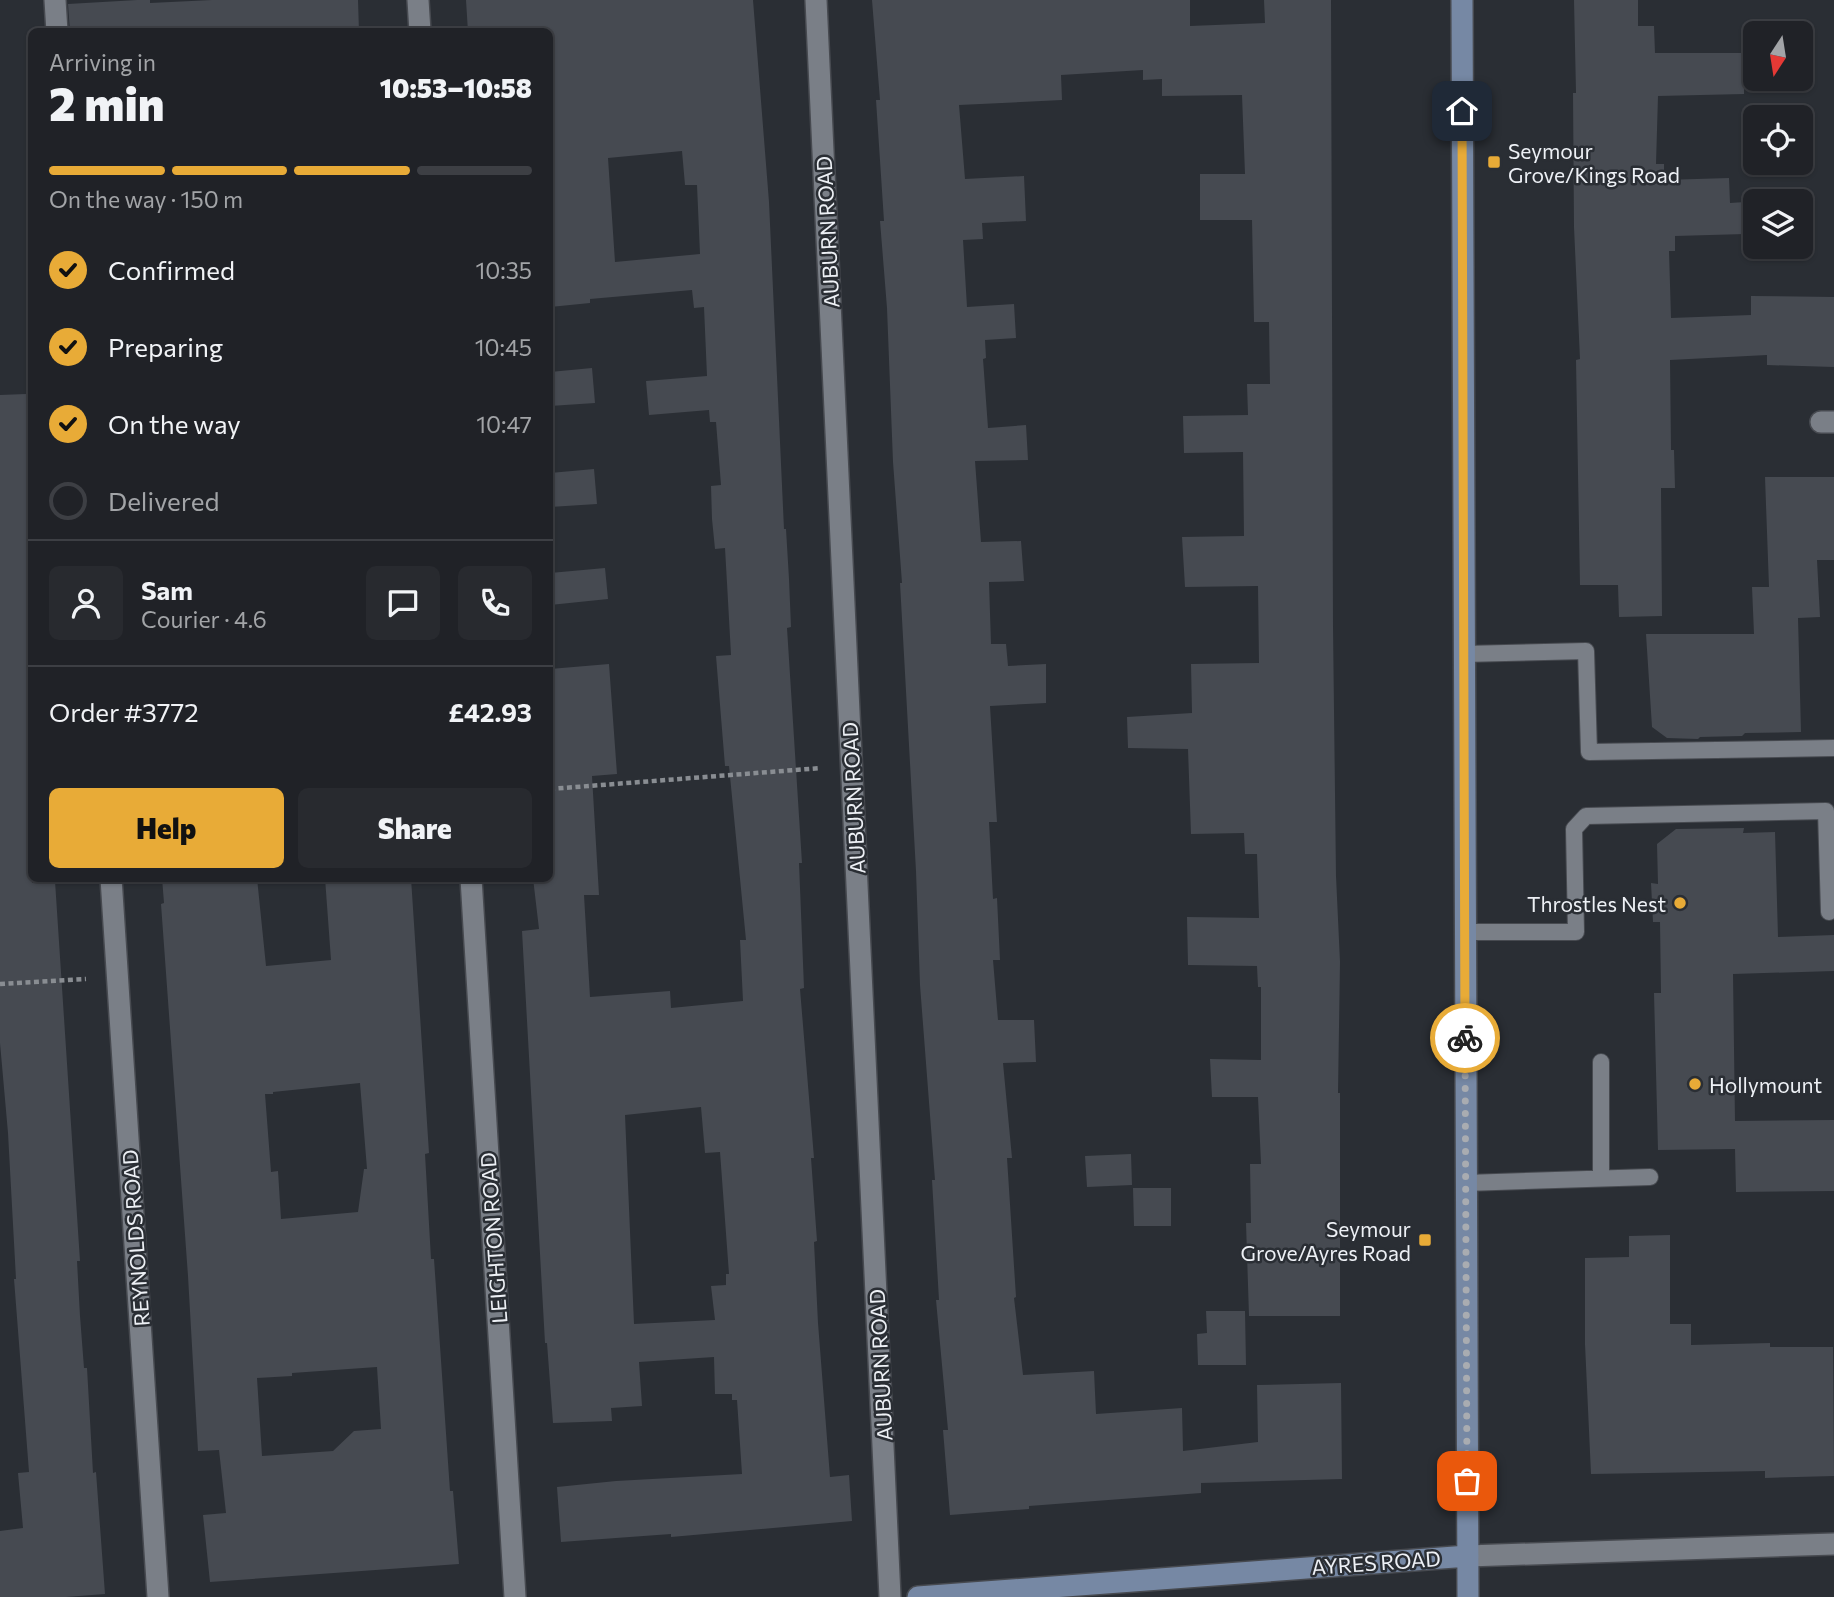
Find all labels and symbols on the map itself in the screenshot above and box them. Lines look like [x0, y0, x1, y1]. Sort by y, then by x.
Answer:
north arrow [1743, 21, 1813, 91]
pin [1432, 81, 1492, 141]
place label: Seymour Grove/Kings Road [1508, 138, 1680, 187]
marker: Seymour Grove/Kings Road [1486, 154, 1502, 170]
street label: AUBURN ROAD [811, 155, 843, 309]
street label: AUBURN ROAD [837, 721, 869, 875]
place label: Throstles Nest [1527, 891, 1666, 916]
marker: Throstles Nest [1672, 895, 1688, 911]
courier [1430, 1003, 1500, 1073]
place label: Hollymount [1709, 1072, 1822, 1097]
marker: Hollymount [1687, 1076, 1703, 1092]
street label: REYNOLDS ROAD [116, 1149, 154, 1327]
street label: LEIGHTON ROAD [475, 1152, 511, 1324]
place label: Seymour Grove/Ayres Road [1241, 1216, 1411, 1265]
marker: Seymour Grove/Ayres Road [1417, 1232, 1433, 1248]
street label: AUBURN ROAD [864, 1288, 896, 1442]
pin [1437, 1451, 1497, 1511]
street label: AYRES ROAD [1311, 1545, 1441, 1579]

